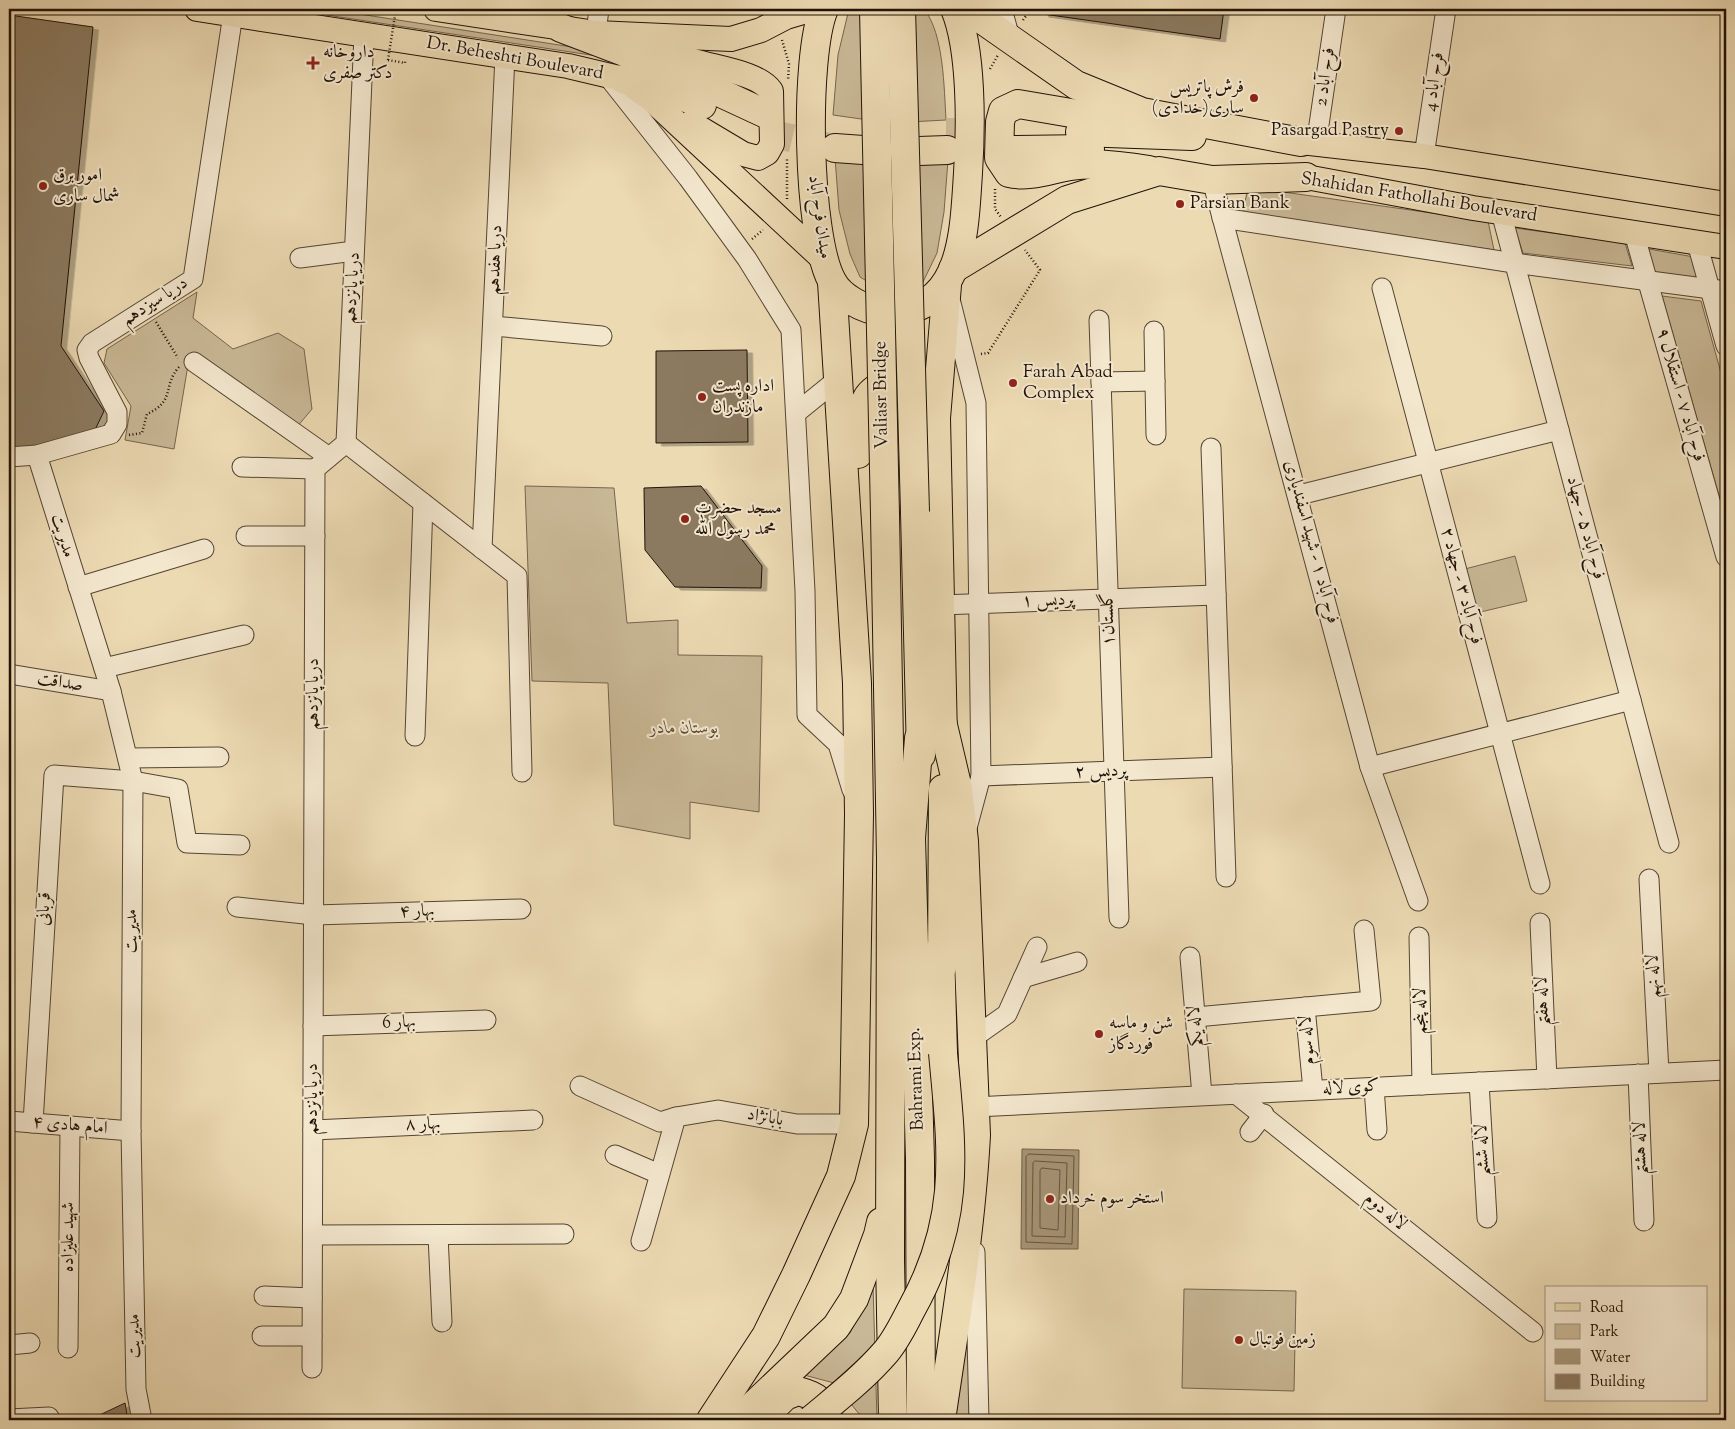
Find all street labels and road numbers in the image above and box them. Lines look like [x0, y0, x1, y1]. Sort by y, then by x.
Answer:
street label: Dr. Beheshti Boulevard [425, 31, 605, 87]
street label: فرح آباد 2 [1309, 46, 1344, 108]
street label: فرح آباد 4 [1418, 51, 1453, 114]
street label: Shahidan Fathollahi Boulevard [1299, 166, 1539, 230]
street label: میدان فرح آباد [799, 173, 838, 261]
street label: دریا هفدهم [482, 225, 512, 295]
street label: دریا پانزدهم [338, 251, 370, 325]
street label: دریا سیزدهم [117, 271, 194, 335]
street label: فرح آباد ۷ - استقلال ۹ [1648, 325, 1712, 465]
street label: Valiasr Bridge [868, 341, 896, 449]
street label: فرح آباد ۱ - شهید اسفندیاری [1276, 457, 1345, 627]
street label: فرح آباد ۵ - جهاد [1558, 473, 1611, 583]
street label: مدیریت [43, 511, 81, 561]
street label: فرح آباد ۳ - جهاد ۲ [1432, 525, 1489, 648]
street label: پردیس ۱ [1021, 587, 1076, 615]
street label: گلستان۱ [1095, 592, 1123, 646]
street label: دریا پانزدهم [301, 658, 329, 730]
street label: صداقت [35, 667, 85, 699]
street label: پردیس ۲ [1074, 758, 1129, 786]
street label: قربانی [31, 891, 59, 927]
street label: بهار ۴ [399, 898, 435, 926]
street label: مدیریت [119, 909, 145, 953]
street label: لاله نهم [1640, 953, 1670, 999]
street label: لاله هفتم [1529, 975, 1560, 1027]
street label: لاله پنجم [1408, 987, 1436, 1035]
street label: لاله یکم [1181, 1004, 1213, 1048]
street label: بهار 6 [382, 1009, 416, 1037]
street label: لاله سوم [1293, 1014, 1324, 1066]
street label: Bahrami Exp. [902, 1027, 932, 1131]
street label: دریا پانزدهم [300, 1063, 328, 1135]
street label: کوی لاله [1322, 1074, 1380, 1102]
street label: بابانژاد [745, 1102, 785, 1134]
street label: امام هادی ۴ [31, 1110, 109, 1143]
street label: بهار ۸ [405, 1111, 441, 1139]
street label: لاله هشتم [1627, 1121, 1658, 1175]
street label: لاله ششم [1469, 1123, 1500, 1177]
street label: لاله دوم [1357, 1187, 1412, 1238]
street label: شهید علیزاده [56, 1202, 82, 1272]
street label: مدیریت [122, 1313, 148, 1359]

